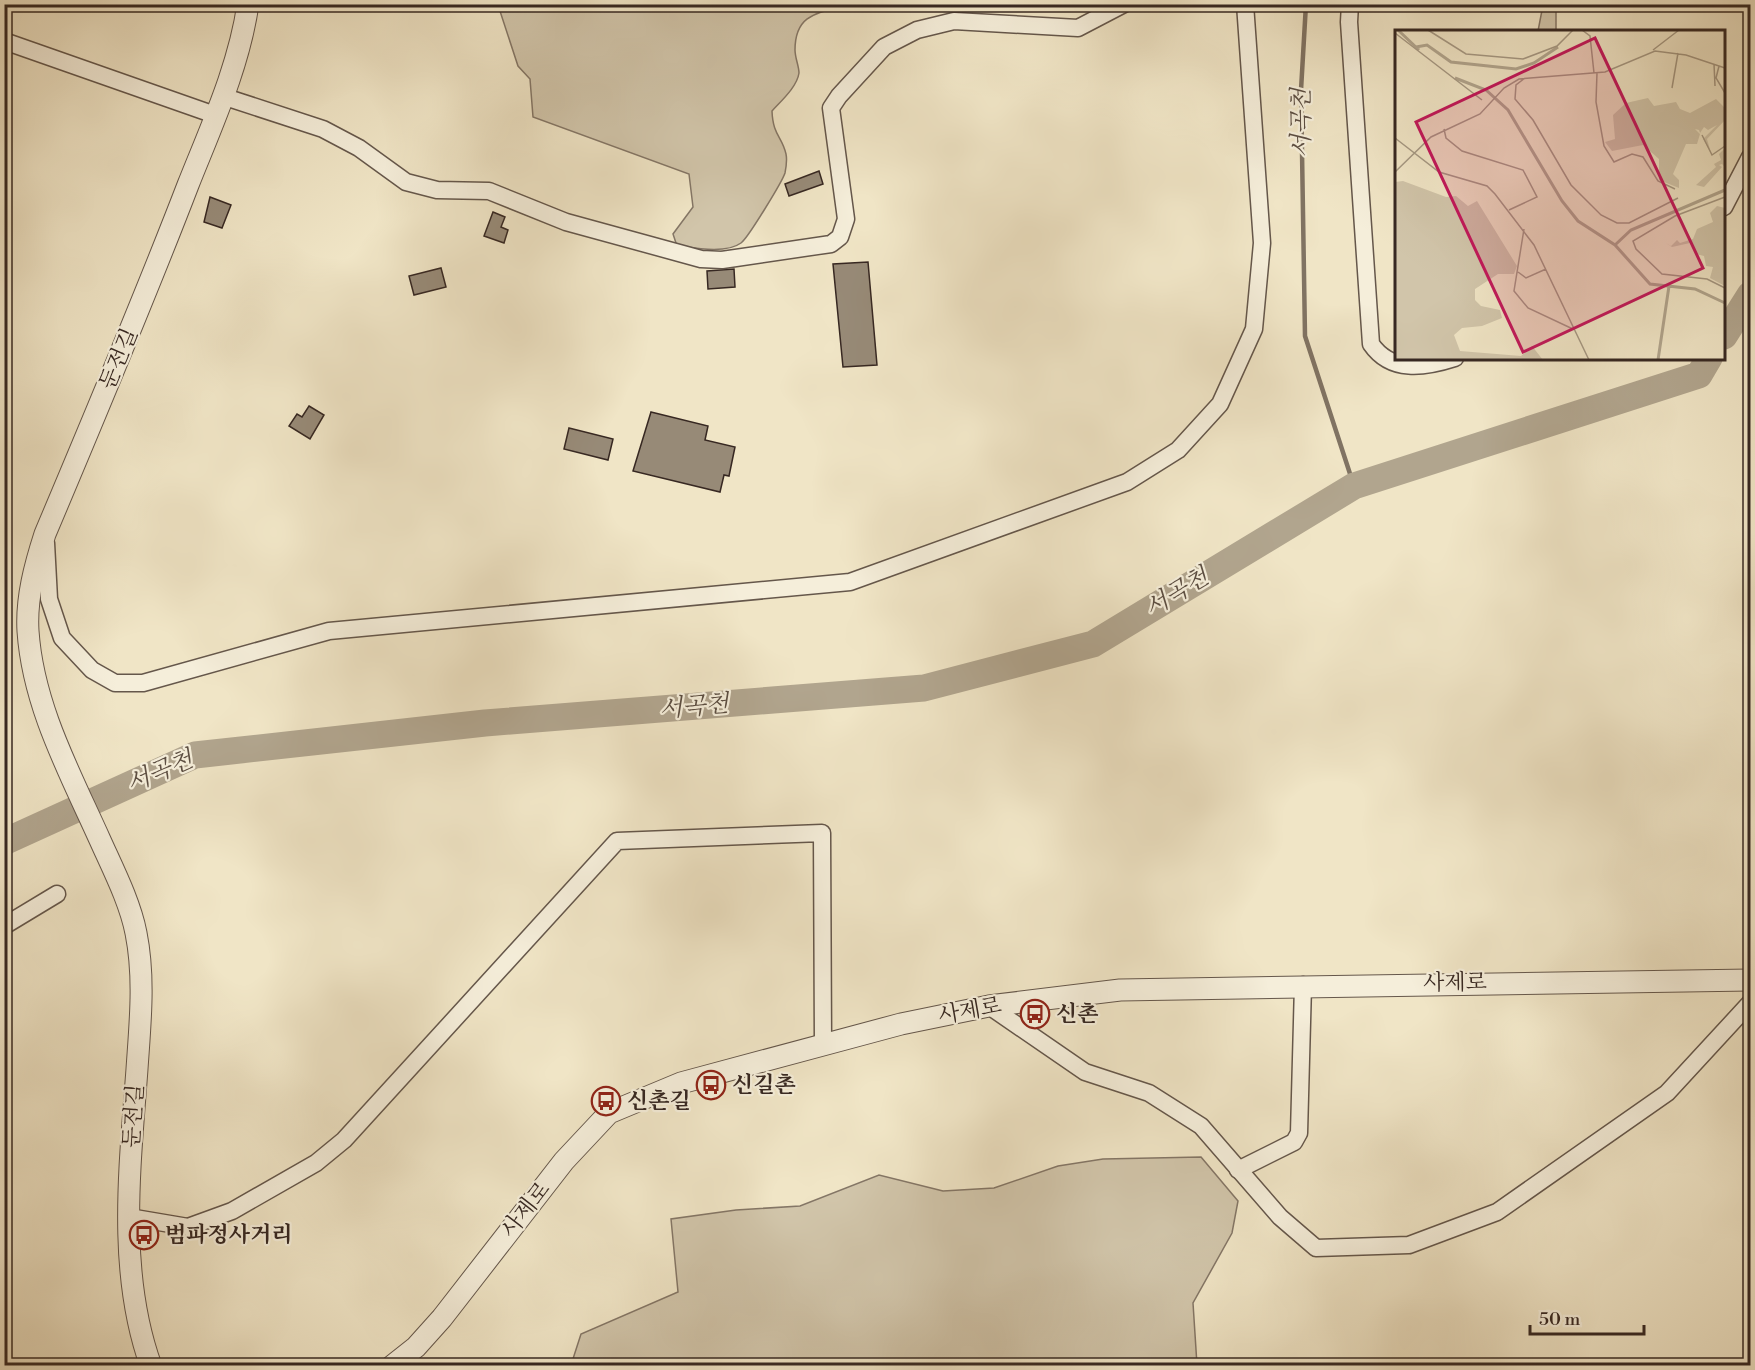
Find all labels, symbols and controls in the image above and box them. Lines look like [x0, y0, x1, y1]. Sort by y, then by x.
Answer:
inset map [1395, 30, 1725, 360]
water label: 서곡천 [1287, 86, 1317, 158]
street label: 둔전길 [94, 324, 144, 394]
water label: 서곡천 [1139, 561, 1216, 624]
water label: 서곡천 [658, 689, 732, 725]
water label: 서곡천 [122, 744, 200, 799]
street label: 사제로 [1423, 969, 1487, 997]
street label: 사제로 [936, 992, 1004, 1030]
bus stop icon: 신촌 [1019, 998, 1051, 1030]
place label: 신촌 [1056, 1001, 1099, 1028]
bus stop icon: 신길촌 [695, 1069, 727, 1101]
place label: 신길촌 [732, 1072, 796, 1099]
street label: 둔전길 [118, 1083, 150, 1149]
bus stop icon: 신촌길 [590, 1085, 622, 1117]
place label: 신촌길 [627, 1088, 691, 1115]
street label: 사제로 [496, 1177, 556, 1243]
bus stop icon: 범파정사거리 [128, 1219, 160, 1251]
place label: 범파정사거리 [165, 1222, 293, 1249]
scale bar [1530, 1298, 1644, 1336]
text: 50 m [1539, 1308, 1581, 1331]

